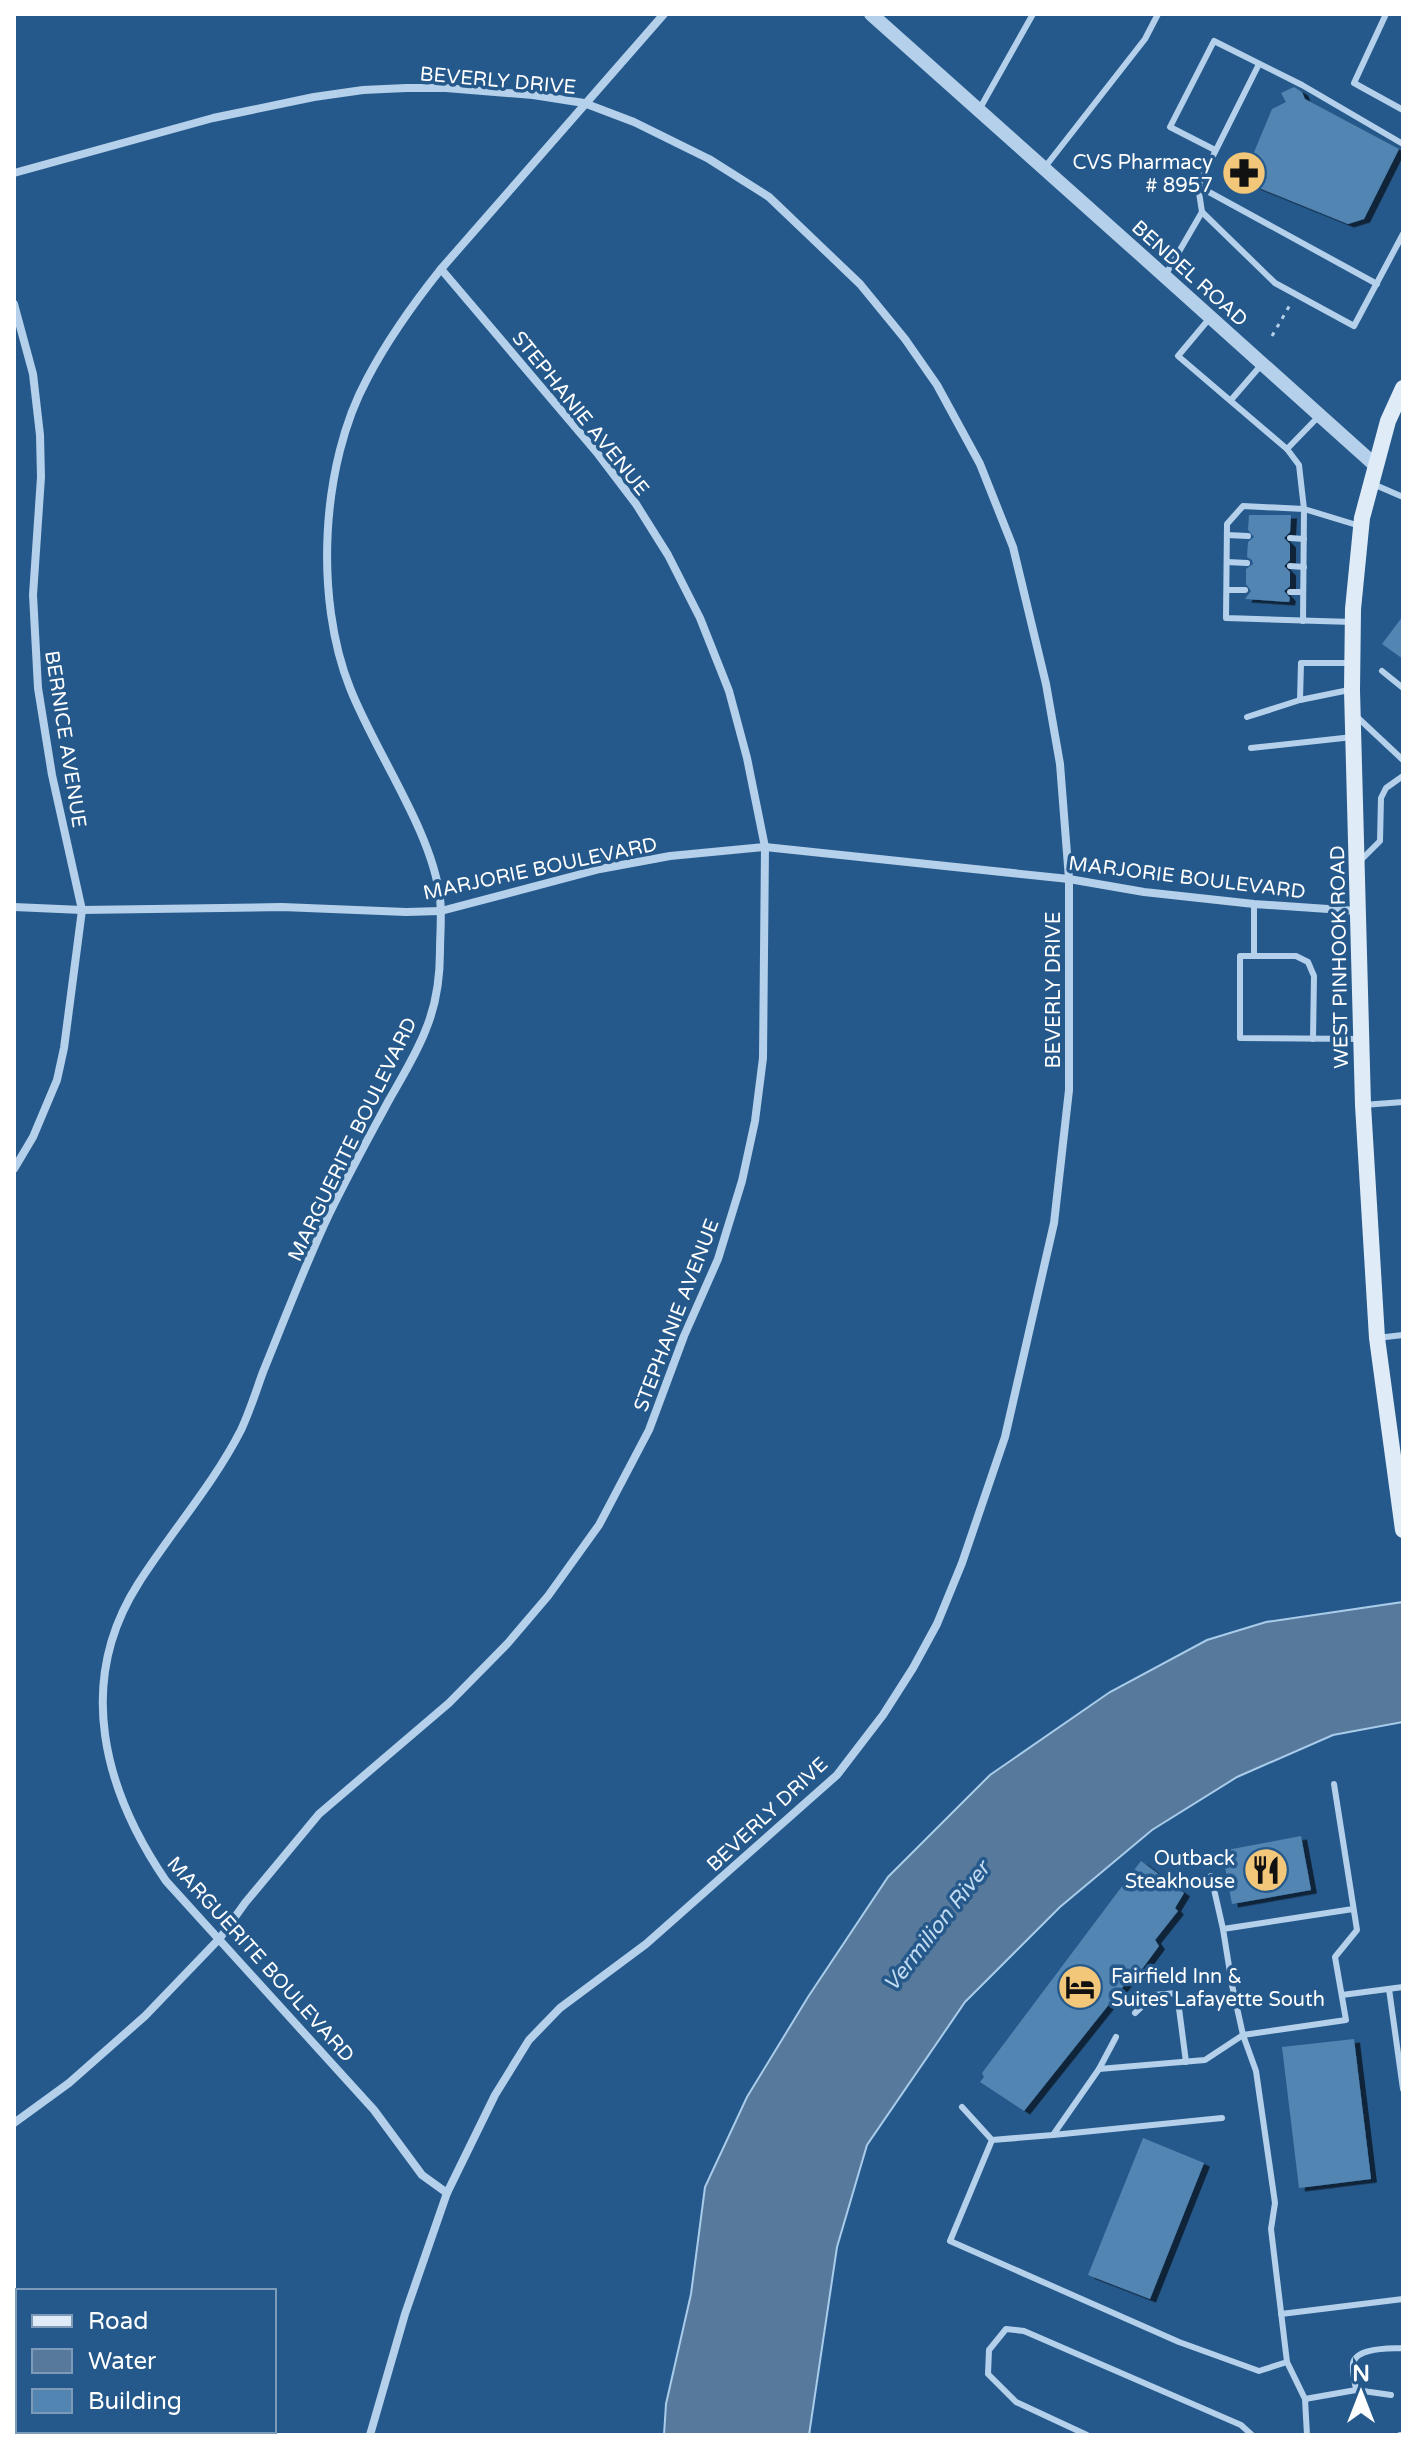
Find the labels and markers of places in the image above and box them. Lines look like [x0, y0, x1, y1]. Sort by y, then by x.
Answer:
pharmacy icon: CVS Pharmacy # 8957 [1220, 149, 1268, 197]
place label: CVS Pharmacy # 8957 [1072, 151, 1213, 198]
restaurant icon: Outback Steakhouse [1242, 1846, 1290, 1894]
place label: Outback Steakhouse [1125, 1847, 1235, 1894]
hotel icon: Fairfield Inn & Suites Lafayette South [1056, 1963, 1104, 2011]
place label: Fairfield Inn & Suites Lafayette South [1111, 1965, 1325, 2012]

